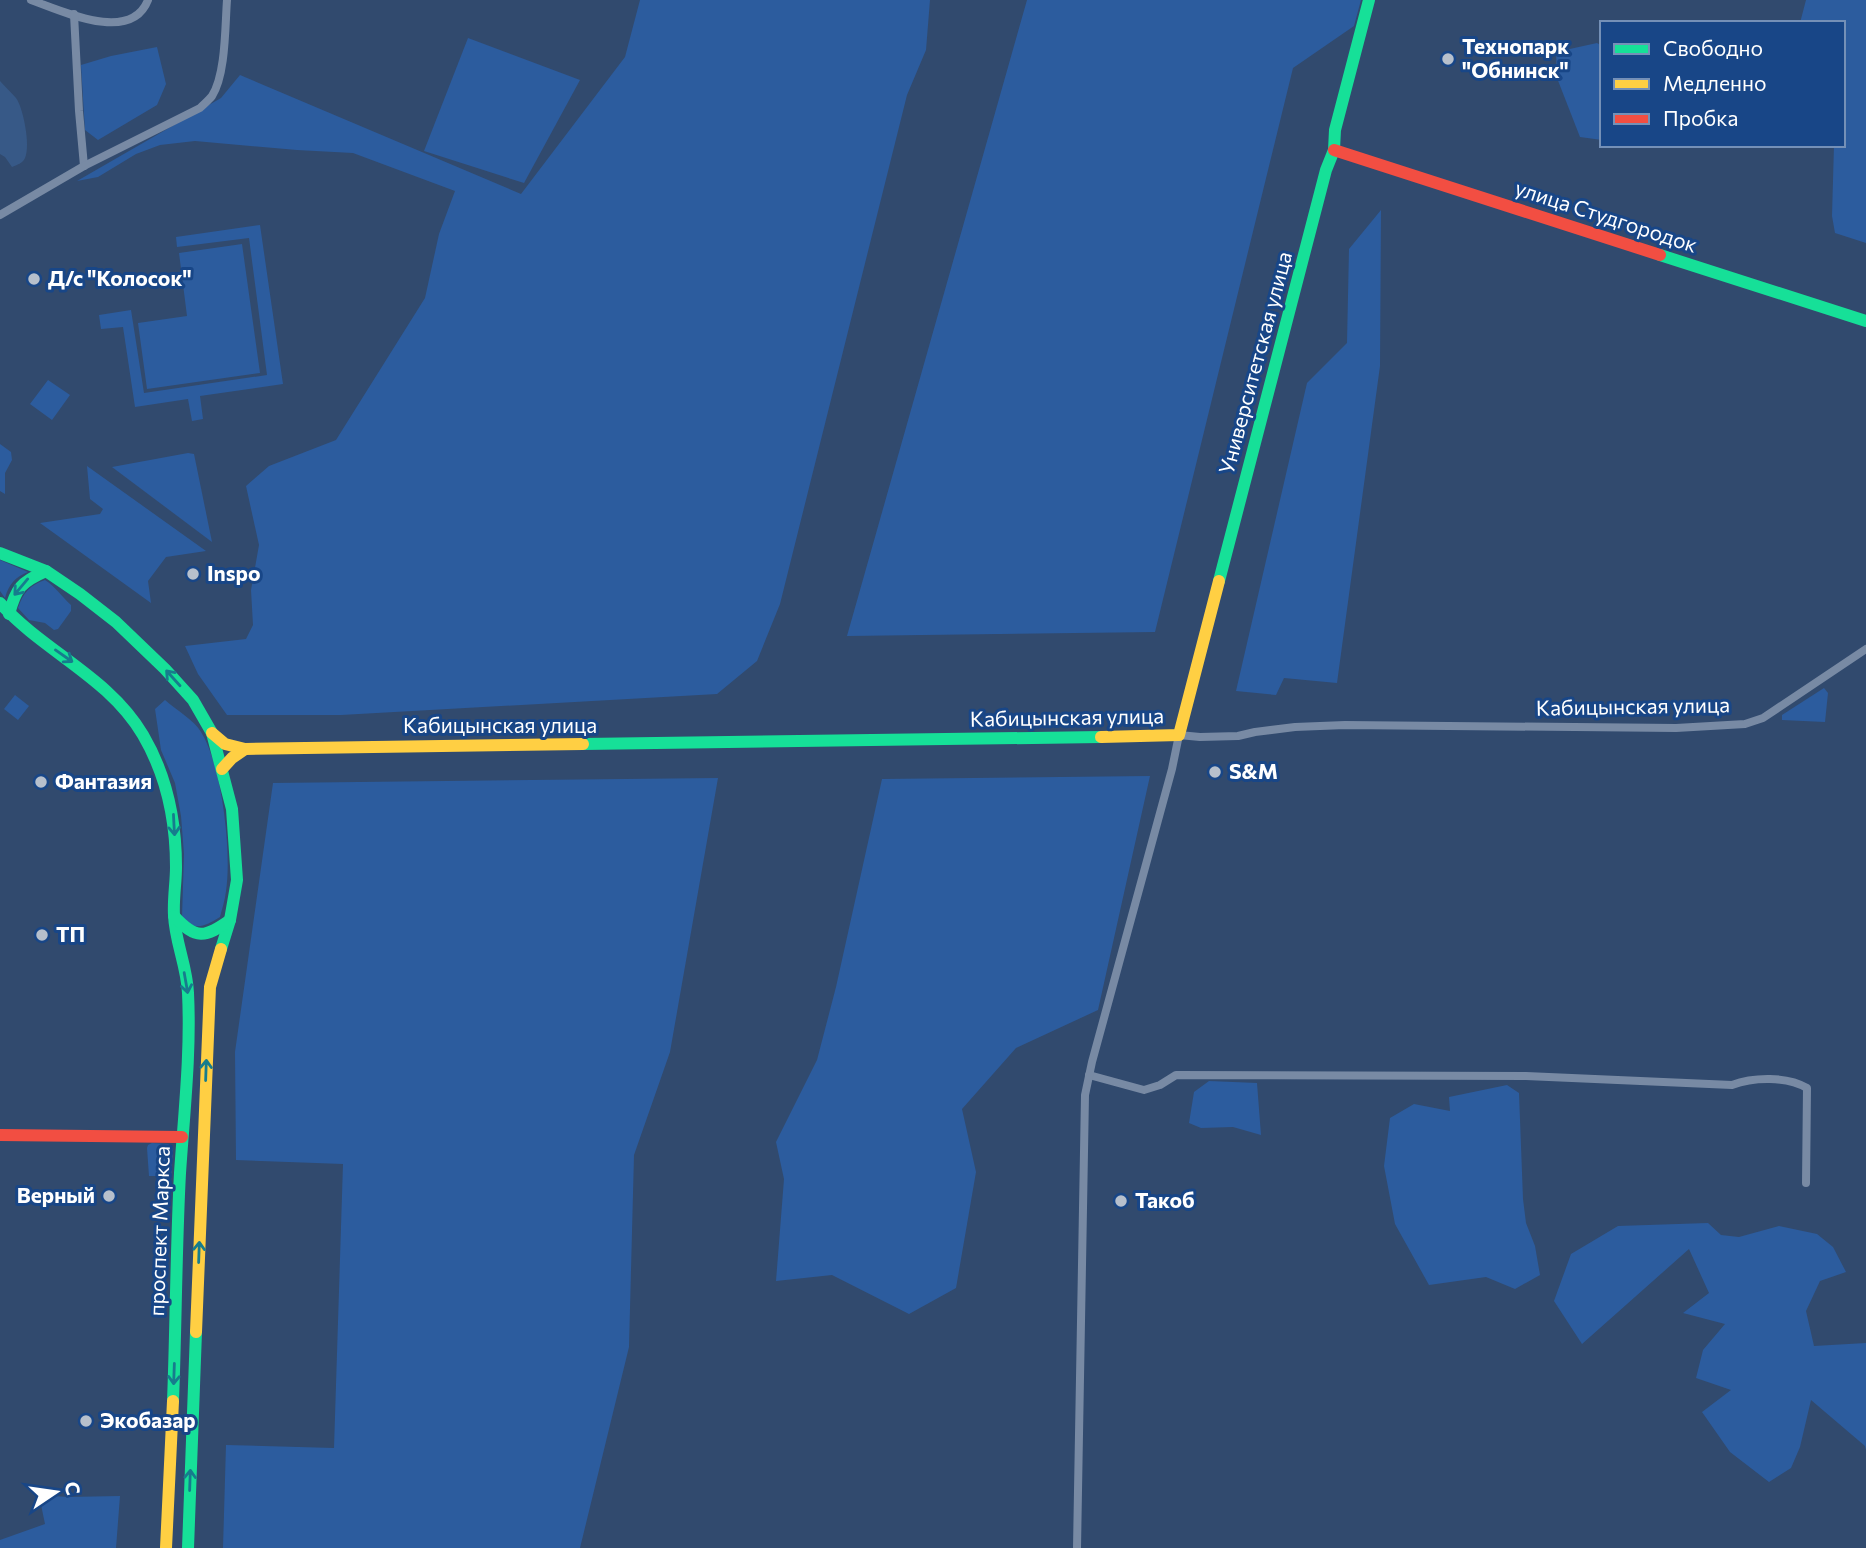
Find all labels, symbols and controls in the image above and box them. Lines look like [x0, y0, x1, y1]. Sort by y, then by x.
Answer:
legend [1600, 21, 1845, 147]
place label: Технопарк "Обнинск" [1462, 33, 1569, 82]
text: Свободно [1663, 35, 1763, 60]
marker: Технопарк "Обнинск" [1440, 51, 1456, 67]
text: Медленно [1663, 70, 1767, 95]
text: Пробка [1663, 105, 1738, 130]
street label: улица Студгородок [1512, 174, 1701, 257]
street label: Университетская улица [1213, 249, 1296, 477]
place label: Д/с "Колосок" [48, 265, 192, 290]
marker: Д/с "Колосок" [26, 271, 42, 287]
place label: Inspo [207, 560, 261, 585]
marker: Inspo [185, 566, 201, 582]
one-way arrow [14, 578, 30, 596]
one-way arrow [54, 649, 73, 663]
one-way arrow [165, 669, 181, 687]
street label: Кабицынская улица [1536, 691, 1730, 720]
street label: Кабицынская улица [970, 702, 1164, 731]
street label: Кабицынская улица [403, 712, 597, 737]
place label: S&M [1229, 758, 1278, 783]
marker: S&M [1207, 764, 1223, 780]
place label: Фантазия [55, 768, 152, 793]
marker: Фантазия [33, 774, 49, 790]
one-way arrow [167, 813, 180, 836]
place label: ТП [56, 921, 85, 946]
marker: ТП [34, 927, 50, 943]
one-way arrow [179, 971, 193, 994]
one-way arrow [200, 1059, 213, 1082]
street label: проспект Маркса [143, 1145, 174, 1317]
place label: Верный [17, 1182, 95, 1207]
place label: Такоб [1135, 1187, 1195, 1212]
marker: Верный [101, 1188, 117, 1204]
marker: Такоб [1113, 1193, 1129, 1209]
one-way arrow [193, 1241, 206, 1264]
one-way arrow [167, 1362, 180, 1385]
place label: Экобазар [100, 1407, 196, 1432]
marker: Экобазар [78, 1413, 94, 1429]
north arrow [21, 1457, 91, 1527]
one-way arrow [183, 1469, 196, 1492]
text: С [60, 1479, 86, 1497]

